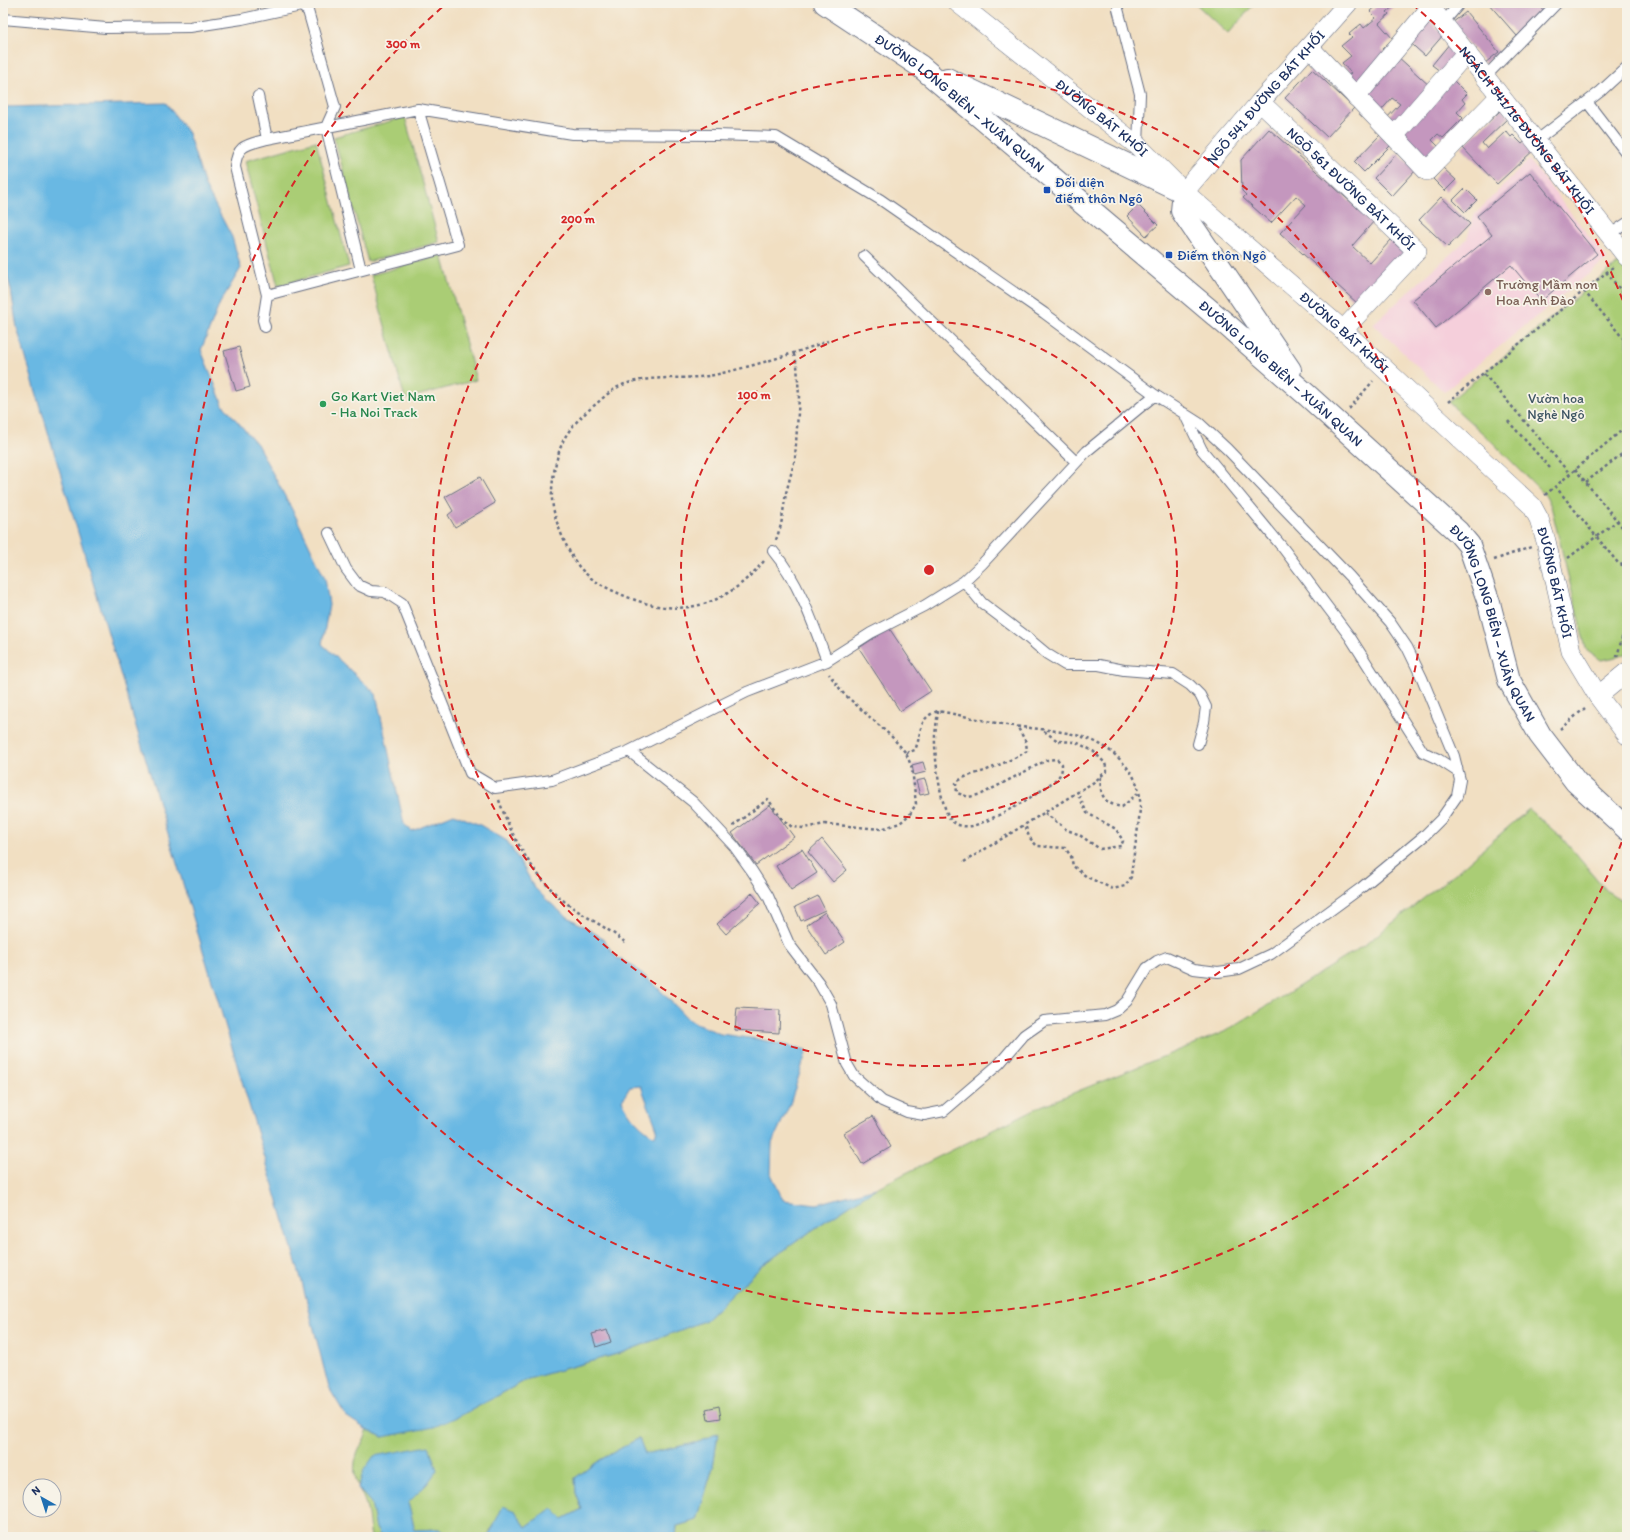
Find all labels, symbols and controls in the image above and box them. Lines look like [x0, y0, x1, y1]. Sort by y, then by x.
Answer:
street label: NGÕ 541 ĐƯỜNG BÁT KHỐI [1203, 27, 1328, 168]
street label: ĐƯỜNG LONG BIÊN – XUÂN QUAN [872, 30, 1048, 176]
text: 300 m [386, 37, 421, 51]
street label: NGÁCH 541/16 ĐƯỜNG BÁT KHỐI [1456, 43, 1599, 218]
street label: ĐƯỜNG BÁT KHỐI [1052, 75, 1152, 160]
street label: NGÕ 561 ĐƯỜNG BÁT KHỐI [1283, 124, 1419, 254]
place label: Đối diện điếm thôn Ngô [1055, 174, 1143, 207]
marker: Đối diện điếm thôn Ngô [1042, 185, 1052, 195]
text: 200 m [561, 212, 596, 226]
place label: Điếm thôn Ngô [1177, 247, 1266, 264]
marker: Điếm thôn Ngô [1164, 250, 1174, 260]
place label: Trường Mầm non Hoa Anh Đào [1496, 276, 1598, 309]
marker: Trường Mầm non Hoa Anh Đào [1483, 287, 1493, 297]
street label: ĐƯỜNG BÁT KHỐI [1296, 288, 1392, 377]
street label: ĐƯỜNG LONG BIÊN – XUÂN QUAN [1195, 297, 1366, 450]
place label: Go Kart Viet Nam - Ha Noi Track [331, 388, 436, 421]
text: 100 m [737, 388, 771, 402]
park label: Vườn hoa Nghè Ngô [1527, 390, 1585, 423]
marker: Go Kart Viet Nam - Ha Noi Track [318, 399, 328, 409]
street label: ĐƯỜNG LONG BIÊN – XUÂN QUAN [1446, 520, 1539, 725]
street label: ĐƯỜNG BÁT KHỐI [1533, 524, 1576, 640]
centre of rings [922, 563, 936, 577]
north arrow [22, 1478, 62, 1518]
text: N [29, 1483, 43, 1498]

